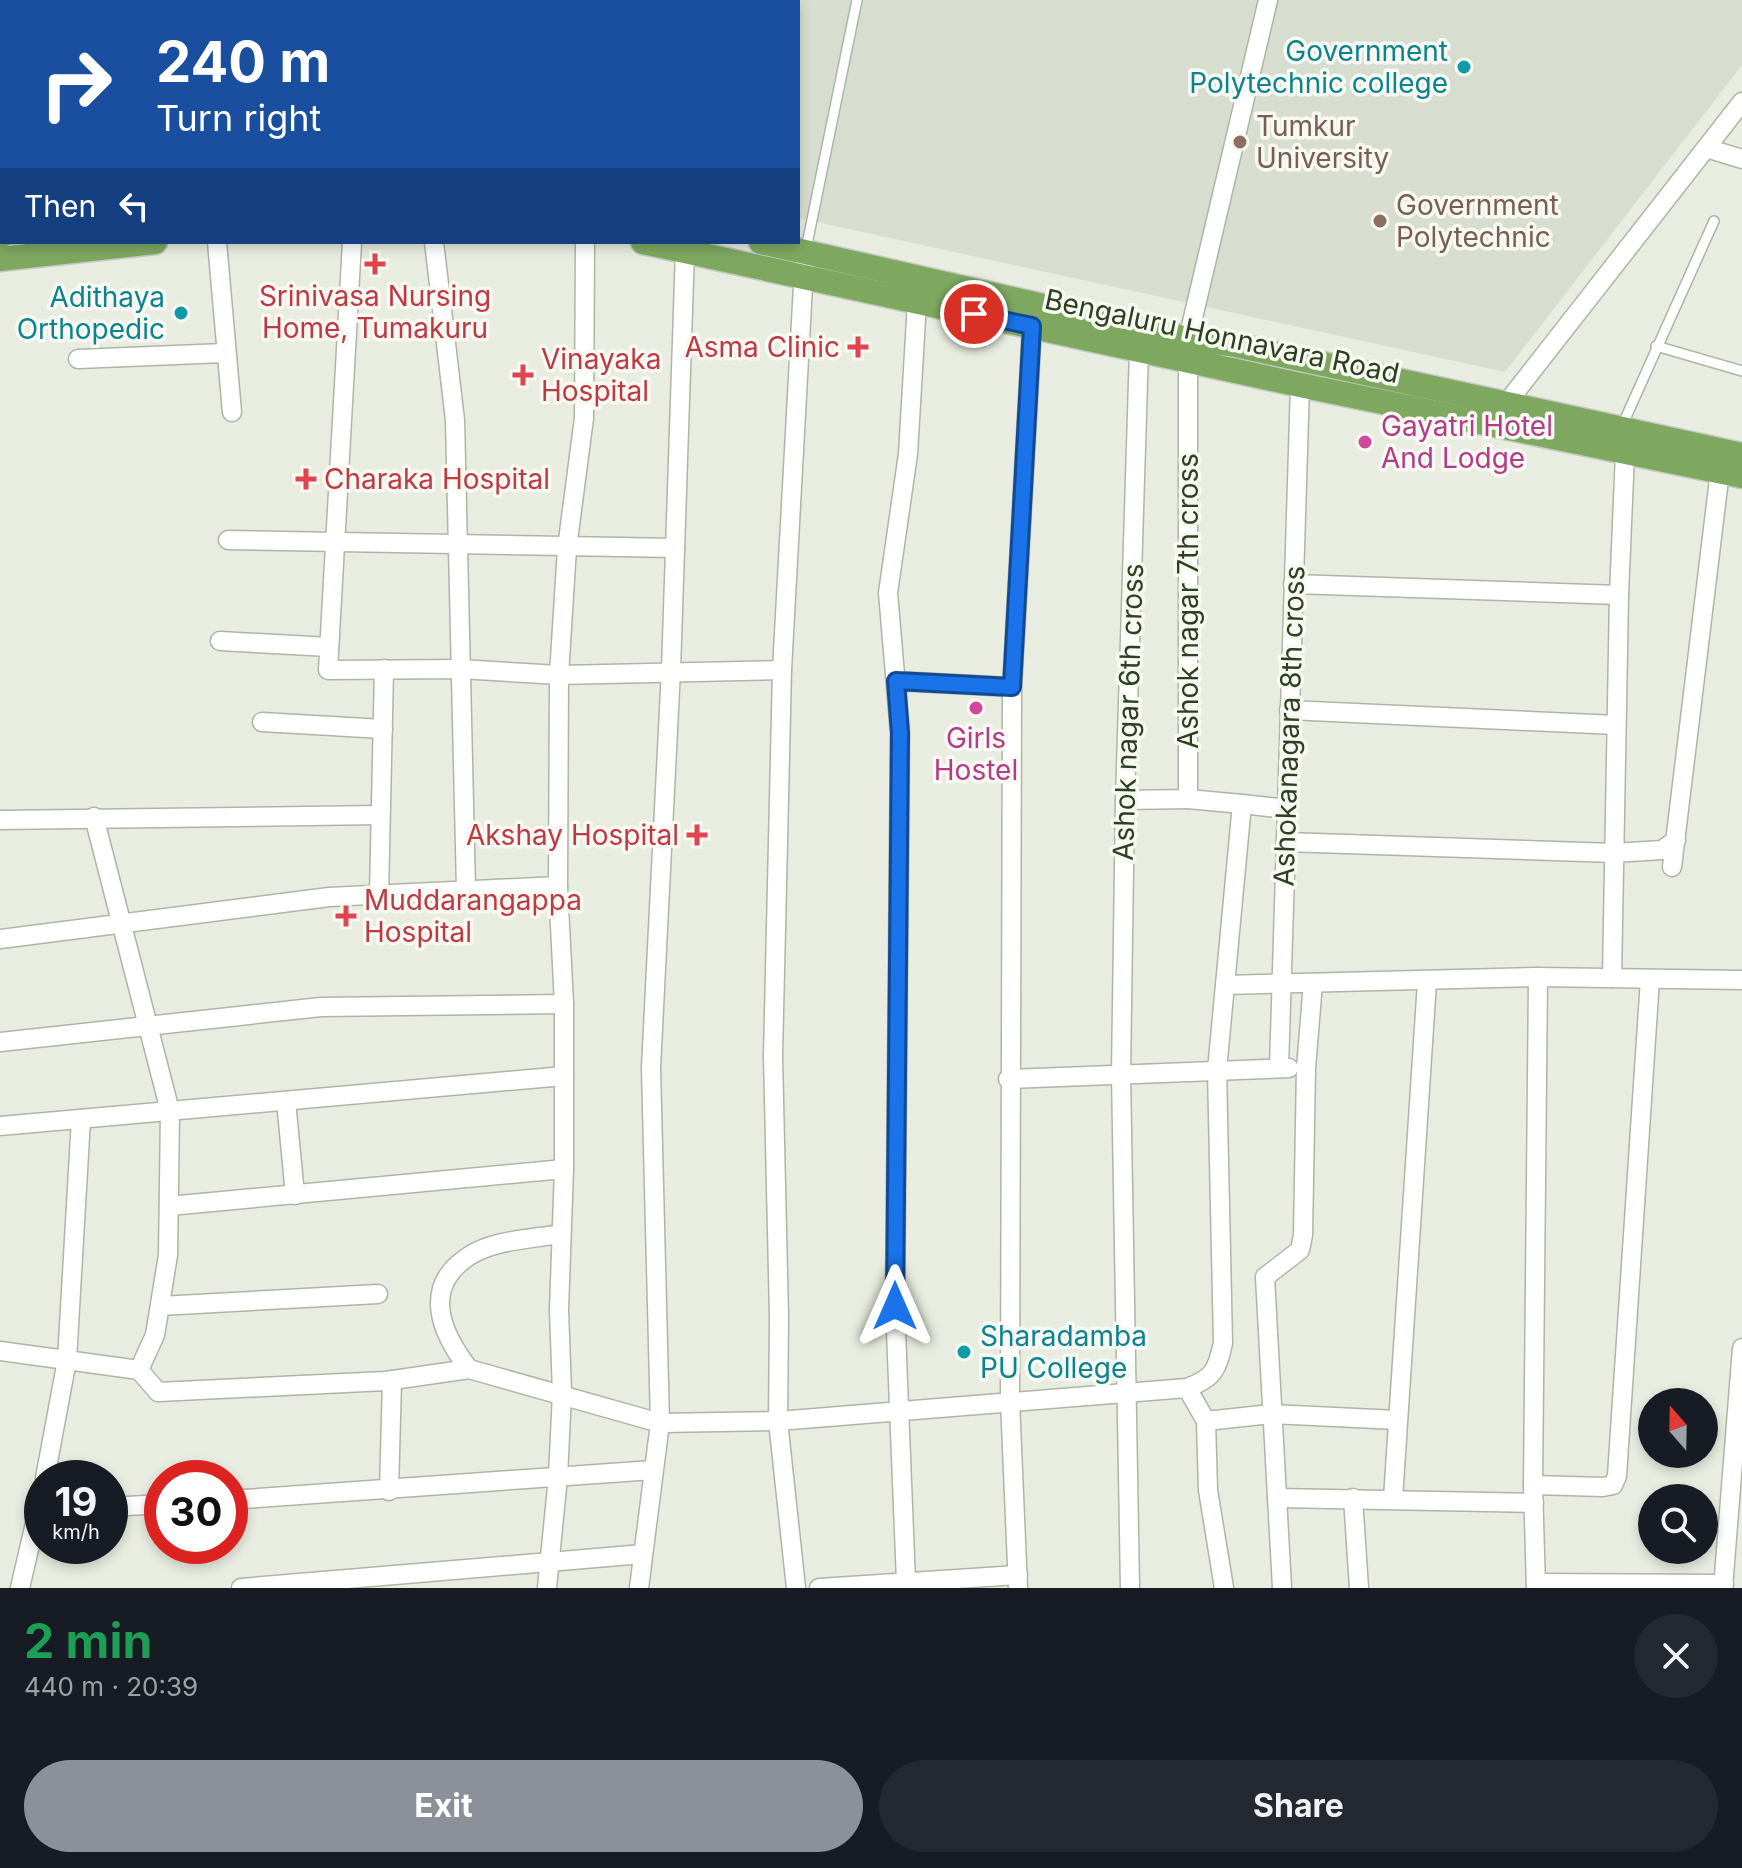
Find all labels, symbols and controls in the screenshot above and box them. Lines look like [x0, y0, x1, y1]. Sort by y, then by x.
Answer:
text: 240 m [156, 28, 330, 96]
icon: right [24, 32, 128, 136]
place label: Government Polytechnic college [1189, 34, 1448, 100]
marker: Government Polytechnic college [1455, 58, 1473, 76]
text: Turn right [156, 96, 321, 140]
place label: Tumkur University [1256, 109, 1389, 175]
marker: Tumkur University [1231, 133, 1249, 151]
icon: left [112, 184, 156, 228]
text: Then [24, 188, 96, 224]
place label: Government Polytechnic [1396, 188, 1559, 254]
marker: Government Polytechnic [1371, 212, 1389, 230]
marker: Srinivasa Nursing Home, Tumakuru [364, 253, 386, 275]
place label: Srinivasa Nursing Home, Tumakuru [259, 279, 491, 345]
place label: Adithaya Orthopedic [17, 280, 165, 346]
pin [940, 280, 1008, 348]
street label: Bengaluru Honnavara Road [1042, 282, 1402, 390]
icon: arrive [952, 292, 996, 336]
marker: Adithaya Orthopedic [172, 304, 190, 322]
place label: Asma Clinic [684, 330, 840, 364]
marker: Asma Clinic [847, 336, 869, 358]
place label: Vinayaka Hospital [541, 342, 661, 408]
marker: Vinayaka Hospital [512, 364, 534, 386]
place label: Gayatri Hotel And Lodge [1381, 409, 1553, 475]
marker: Gayatri Hotel And Lodge [1356, 433, 1374, 451]
street label: Ashok nagar 7th cross [1171, 453, 1205, 749]
place label: Charaka Hospital [324, 462, 550, 496]
marker: Charaka Hospital [295, 468, 317, 490]
street label: Ashok nagar 6th cross [1106, 563, 1150, 861]
street label: Ashokanagara 8th cross [1266, 565, 1312, 887]
marker: Girls Hostel [967, 699, 985, 717]
place label: Girls Hostel [934, 721, 1018, 787]
place label: Akshay Hospital [466, 818, 679, 852]
marker: Akshay Hospital [686, 824, 708, 846]
place label: Muddarangappa Hospital [364, 883, 582, 949]
marker: Muddarangappa Hospital [335, 905, 357, 927]
position arrow [853, 1264, 937, 1348]
place label: Sharadamba PU College [980, 1319, 1147, 1385]
marker: Sharadamba PU College [955, 1343, 973, 1361]
north arrow [1638, 1388, 1718, 1468]
map controls [1638, 1388, 1718, 1564]
speed limit sign: 30 [144, 1460, 248, 1564]
text: 19 [54, 1477, 98, 1526]
button: search [1638, 1484, 1718, 1564]
text: km/h [52, 1520, 100, 1544]
text: 2 min [24, 1611, 152, 1670]
button: close [1634, 1614, 1718, 1698]
text: 440 m · 20:39 [24, 1671, 198, 1702]
button: Exit [24, 1760, 863, 1852]
button: Share [879, 1760, 1718, 1852]

